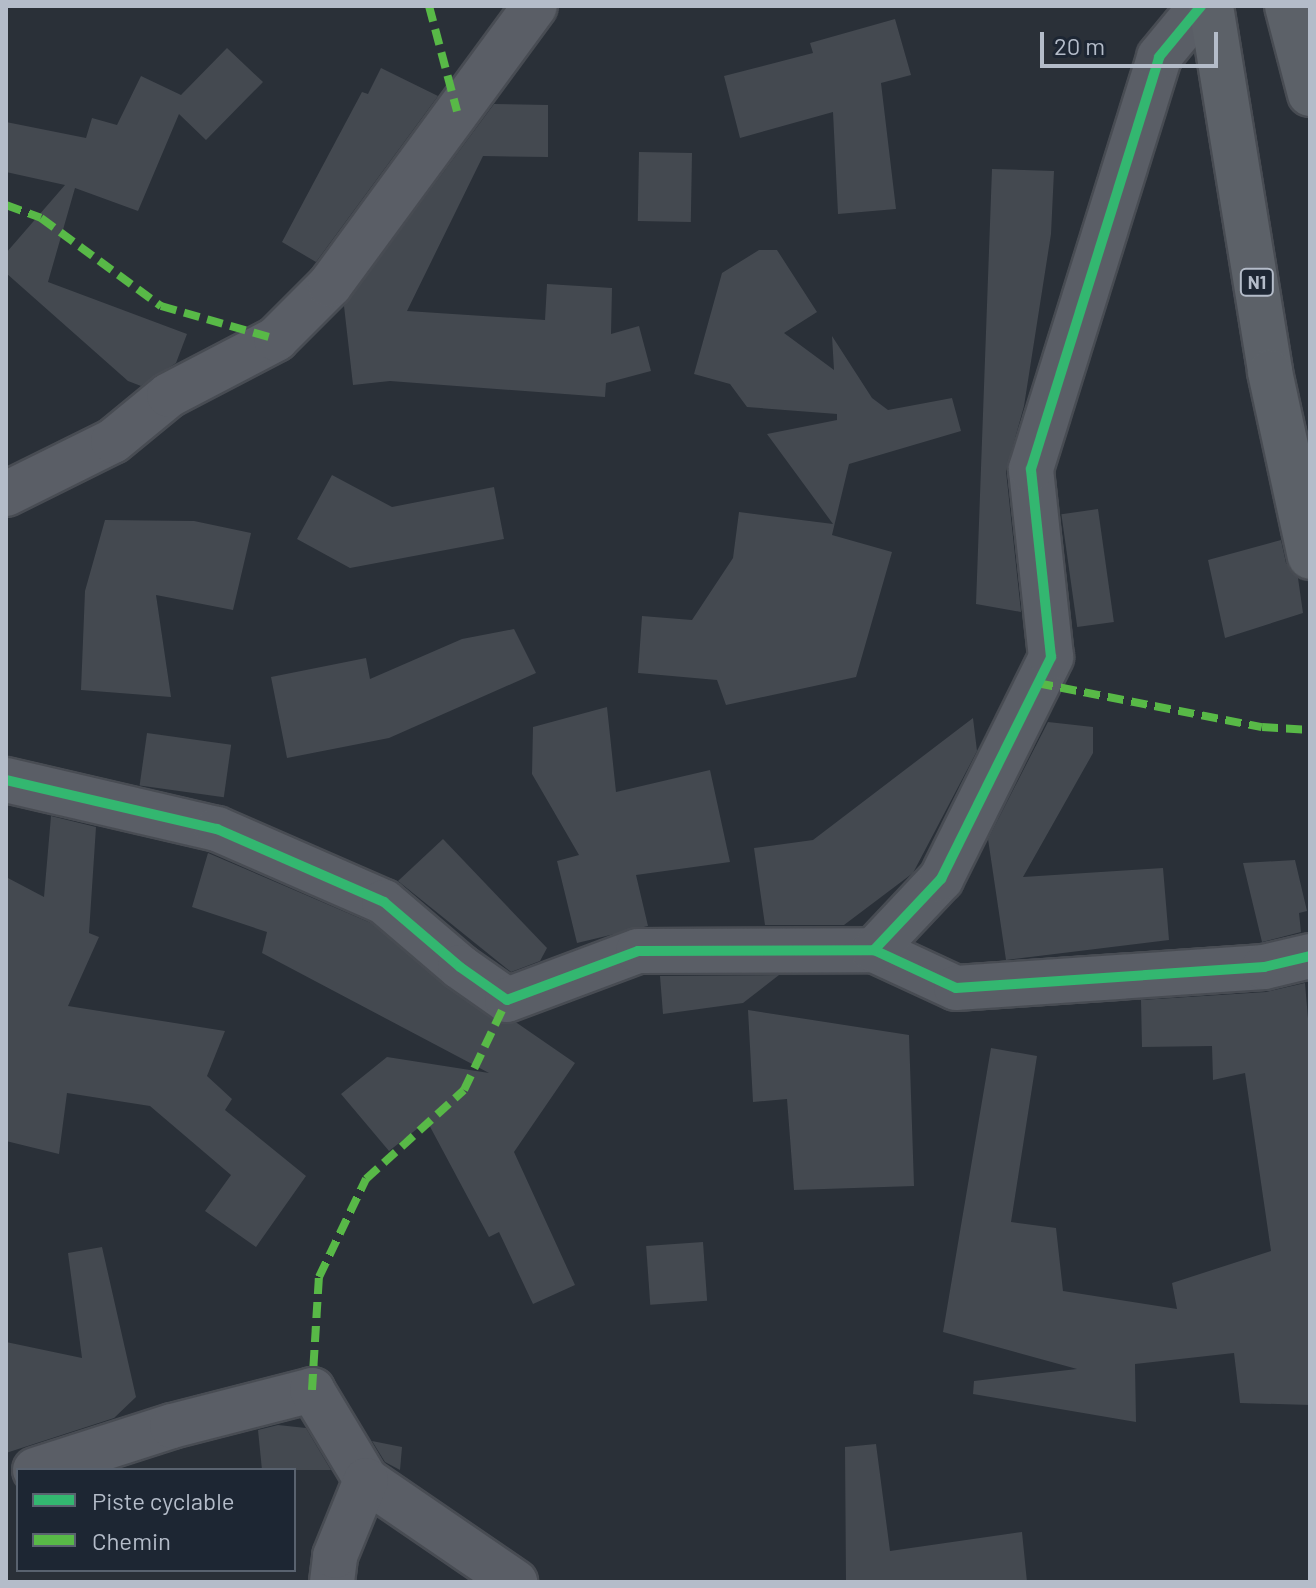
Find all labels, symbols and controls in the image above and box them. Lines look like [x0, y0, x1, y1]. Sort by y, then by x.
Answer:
scale bar [1044, 16, 1222, 66]
text: 20 m [1054, 31, 1105, 60]
road number: N1 [1239, 268, 1275, 296]
legend [16, 1468, 296, 1572]
text: Piste cyclable [92, 1486, 235, 1515]
text: Chemin [92, 1526, 171, 1555]

